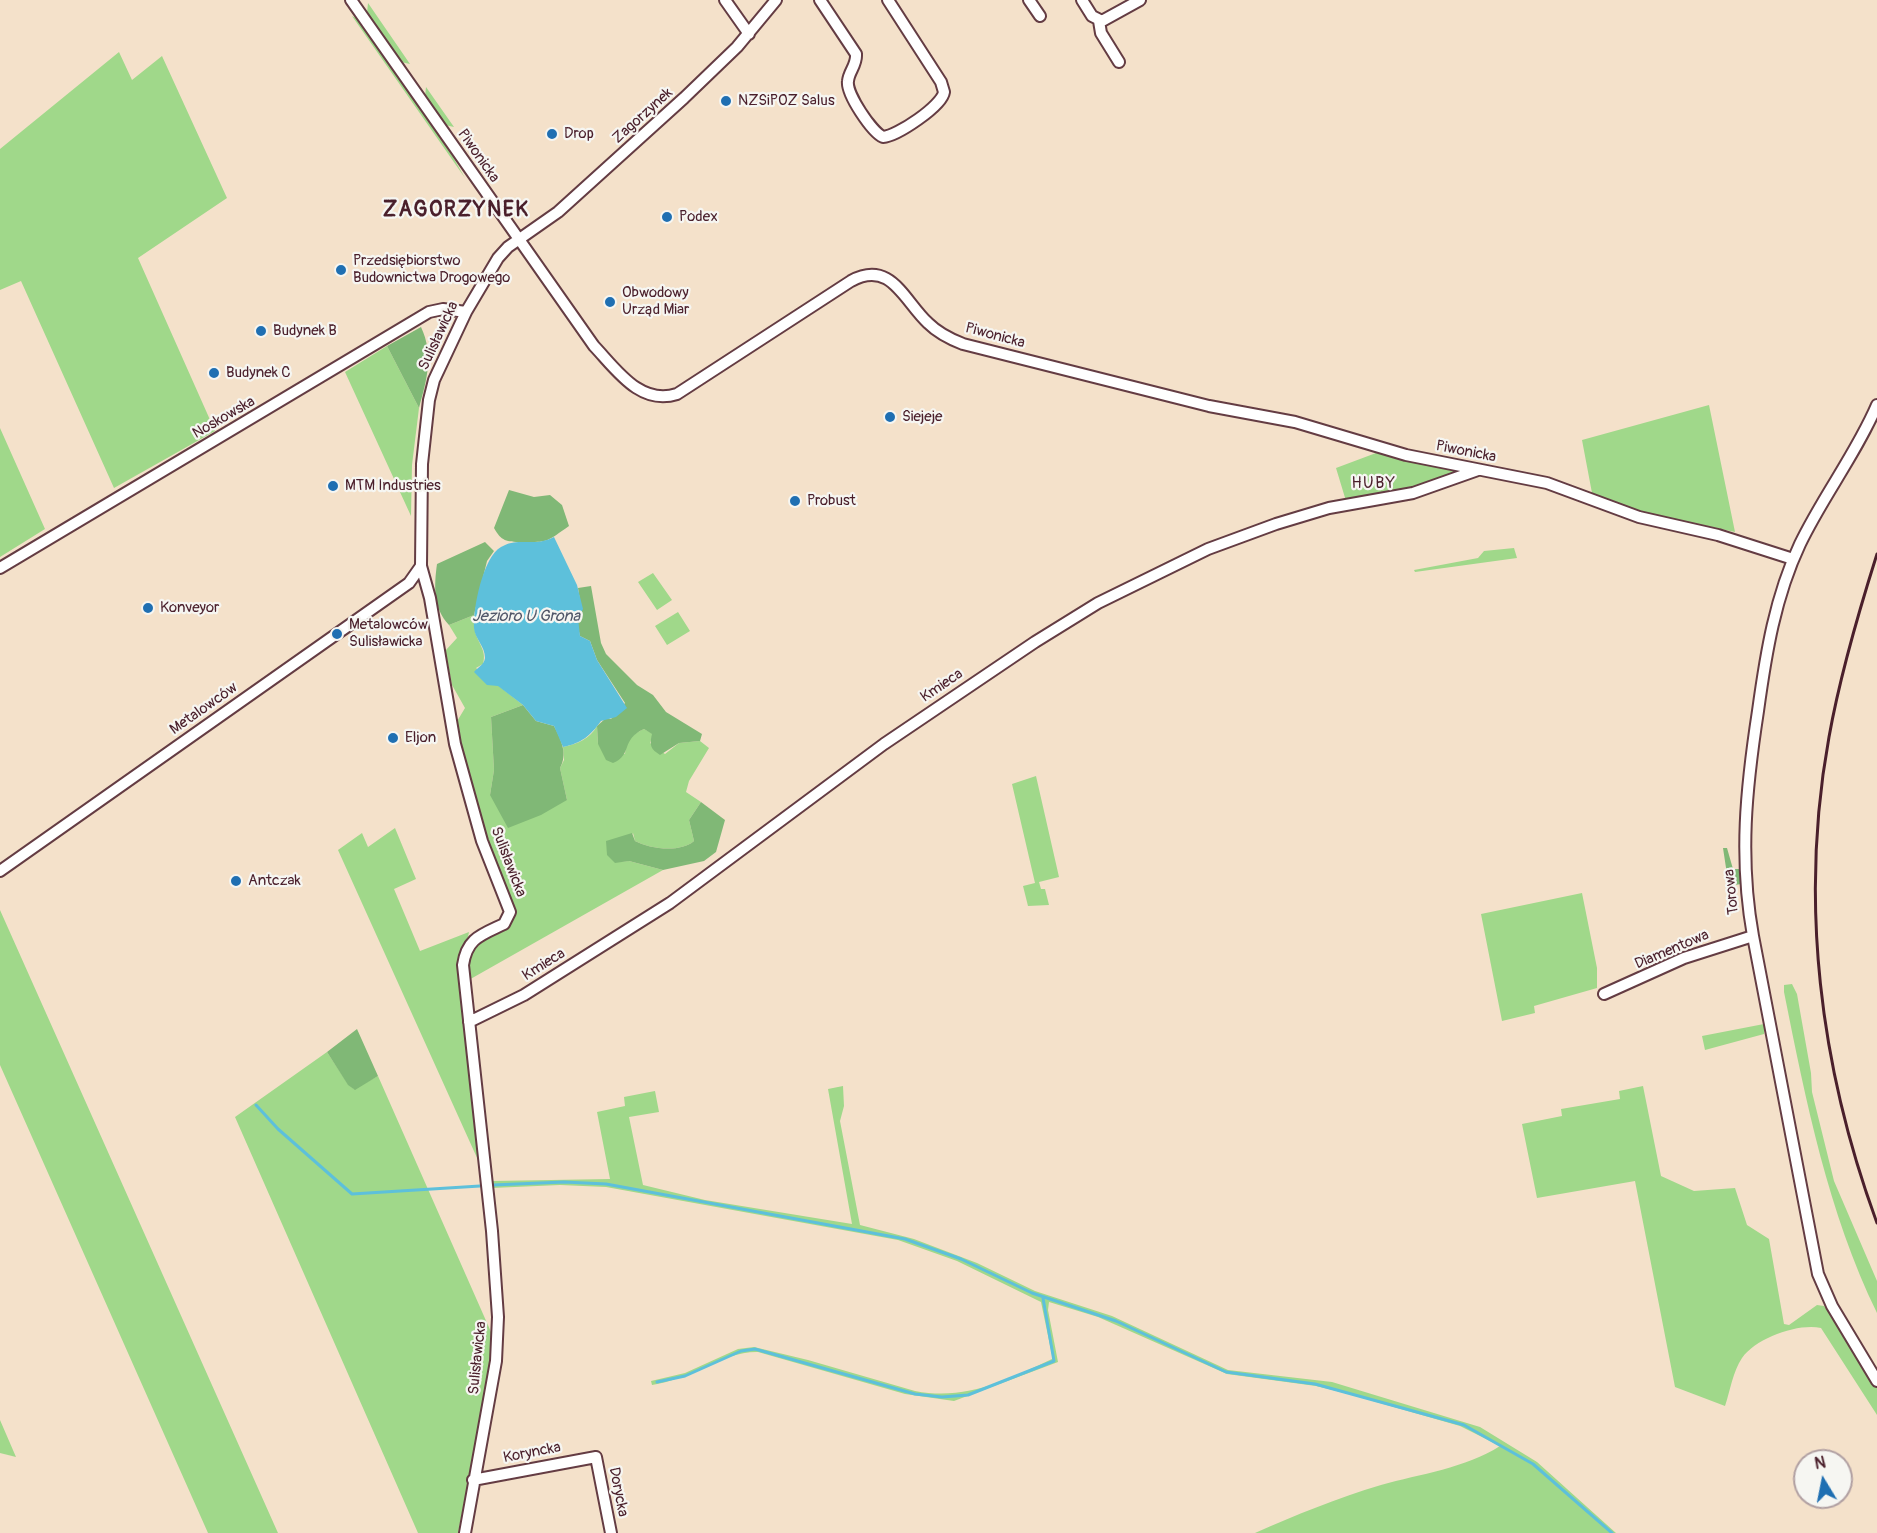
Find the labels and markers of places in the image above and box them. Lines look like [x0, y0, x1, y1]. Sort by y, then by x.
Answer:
place label: NZSiPOZ Salus [738, 92, 835, 110]
marker: NZSiPOZ Salus [719, 94, 733, 108]
place label: Drop [564, 125, 594, 143]
marker: Drop [545, 127, 559, 141]
place label: Podex [679, 208, 718, 226]
marker: Podex [660, 210, 674, 224]
place label: Przedsiębiorstwo Budownictwa Drogowego [353, 252, 510, 287]
marker: Przedsiębiorstwo Budownictwa Drogowego [334, 263, 348, 277]
place label: Obwodowy Urząd Miar [622, 284, 689, 319]
marker: Obwodowy Urząd Miar [603, 295, 617, 309]
place label: Budynek B [273, 322, 337, 340]
marker: Budynek B [254, 324, 268, 338]
place label: Budynek C [226, 364, 290, 382]
marker: Budynek C [207, 366, 221, 380]
place label: Siejeje [902, 408, 942, 426]
marker: Siejeje [883, 410, 897, 424]
place label: MTM Industries [345, 477, 441, 495]
marker: MTM Industries [326, 479, 340, 493]
place label: Probust [807, 492, 856, 510]
marker: Probust [788, 494, 802, 508]
place label: Konveyor [160, 599, 219, 617]
marker: Konveyor [141, 601, 155, 615]
place label: Metalowców Sulisławicka [349, 616, 428, 651]
marker: Metalowców Sulisławicka [330, 627, 344, 641]
place label: Eljon [405, 729, 436, 747]
marker: Eljon [386, 731, 400, 745]
place label: Antczak [248, 872, 301, 890]
marker: Antczak [229, 874, 243, 888]

